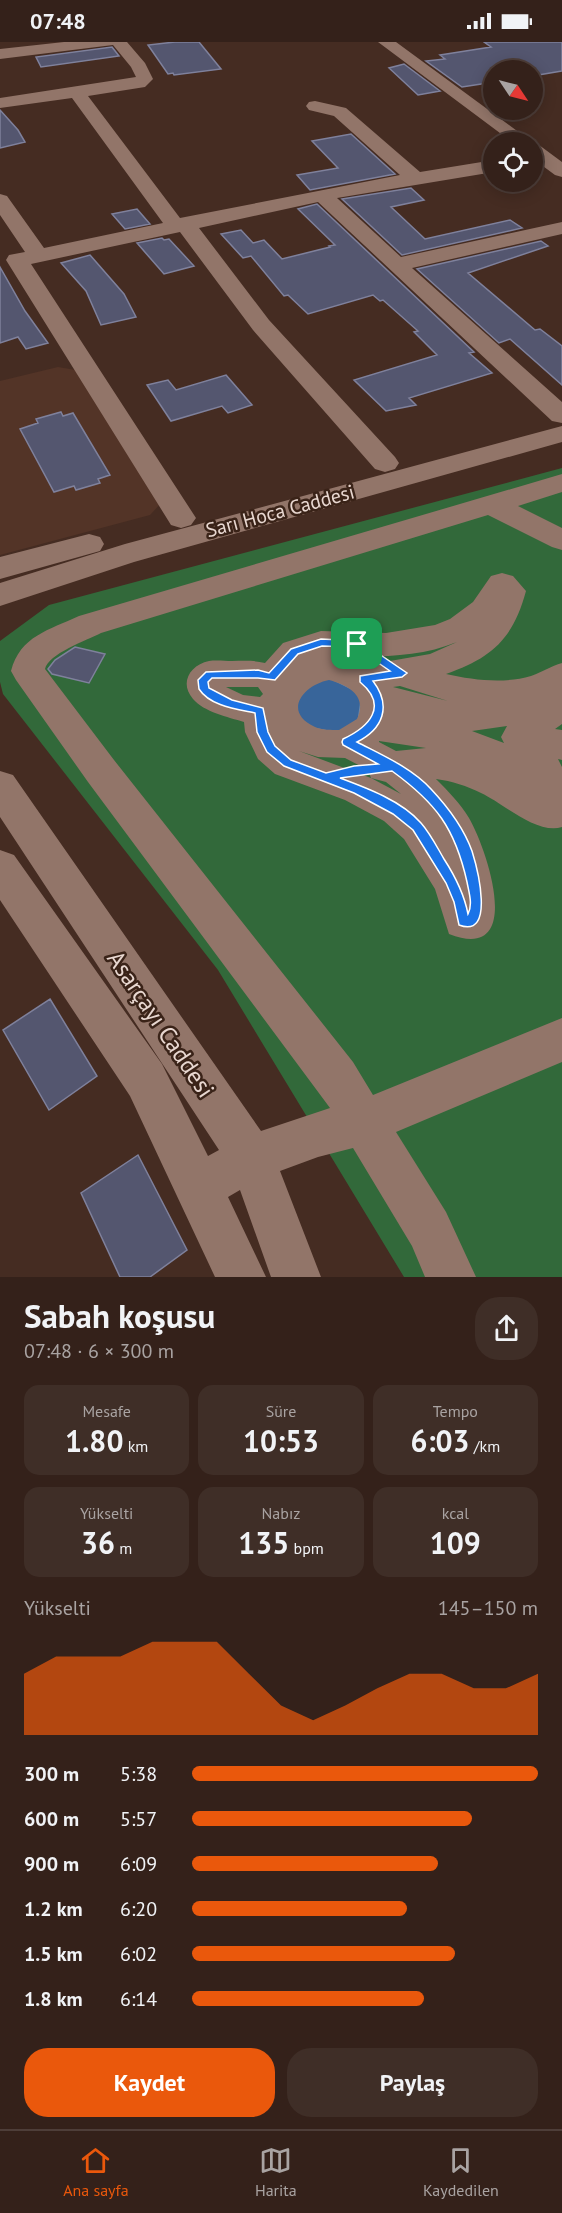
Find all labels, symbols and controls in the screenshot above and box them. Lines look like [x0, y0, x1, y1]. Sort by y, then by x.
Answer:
text: 07:48 [30, 7, 86, 35]
north arrow [483, 60, 543, 120]
map controls [483, 60, 543, 192]
button: locate [483, 132, 543, 192]
street label: Sarı Hoca Caddesi [203, 479, 357, 543]
pin [331, 618, 382, 669]
icon: arrive [340, 627, 373, 660]
street label: Asarçayı Caddesi [100, 945, 222, 1103]
text: Sabah koşusu [24, 1294, 215, 1337]
button: share [475, 1297, 538, 1360]
text: 07:48 · 6 × 300 m [24, 1338, 174, 1364]
text: Mesafe [82, 1401, 131, 1421]
text: Süre [266, 1401, 296, 1421]
text: Tempo [433, 1401, 478, 1421]
text: 1.80 [65, 1421, 123, 1460]
text: 10:53 [243, 1421, 319, 1460]
text: 6:03 [410, 1421, 470, 1460]
text: km [123, 1436, 148, 1456]
text: /km [470, 1436, 500, 1456]
text: Yükselti [80, 1503, 133, 1523]
text: Nabız [262, 1503, 300, 1523]
text: kcal [442, 1503, 469, 1523]
text: 36 [81, 1523, 115, 1562]
text: 135 [238, 1523, 289, 1562]
text: 109 [430, 1523, 481, 1562]
text: m [115, 1538, 132, 1558]
text: bpm [289, 1538, 324, 1558]
text: Yükselti [24, 1595, 91, 1621]
text: 145–150 m [438, 1595, 538, 1621]
text: 300 m [24, 1761, 79, 1787]
text: 5:38 [120, 1761, 157, 1787]
text: 600 m [24, 1806, 79, 1832]
text: 5:57 [120, 1806, 157, 1832]
text: 900 m [24, 1851, 79, 1877]
text: 6:09 [120, 1851, 157, 1877]
text: 1.2 km [24, 1896, 83, 1922]
text: 6:20 [120, 1896, 157, 1922]
text: 1.5 km [24, 1941, 83, 1967]
text: 6:02 [120, 1941, 157, 1967]
text: 1.8 km [24, 1986, 83, 2012]
text: 6:14 [120, 1986, 157, 2012]
button: Kaydet [24, 2048, 275, 2117]
button: Paylaş [287, 2048, 538, 2117]
tab: Ana sayfa [63, 2144, 129, 2200]
tab: Harita [255, 2144, 297, 2200]
tab: Kaydedilen [423, 2144, 499, 2200]

